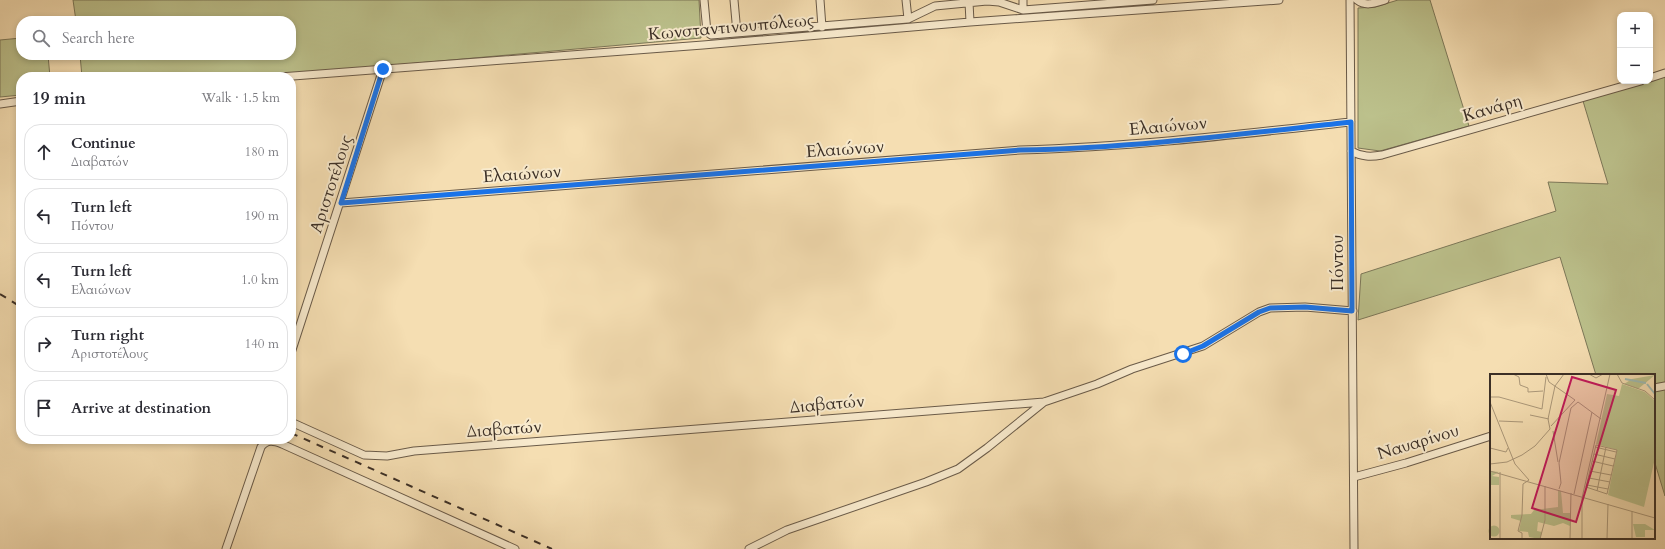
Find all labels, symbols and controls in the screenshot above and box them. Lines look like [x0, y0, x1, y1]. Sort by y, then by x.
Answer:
street label: Κωνσταντινουπόλεως [647, 8, 815, 46]
map controls [1617, 12, 1653, 84]
button: + [1617, 12, 1653, 48]
search box [16, 16, 296, 60]
icon: search [30, 27, 52, 49]
text: Search here [62, 28, 135, 48]
button: − [1617, 48, 1653, 84]
route end [374, 60, 392, 78]
text: 19 min [32, 87, 86, 110]
text: Walk · 1.5 km [201, 89, 280, 107]
street label: Κανάρη [1460, 89, 1524, 127]
street label: Ελαιώνων [1128, 111, 1208, 141]
street label: Αριστοτέλους [304, 132, 358, 236]
text: Continue [71, 133, 136, 153]
street label: Ελαιώνων [805, 135, 885, 163]
icon: ahead [33, 141, 55, 163]
text: 180 m [245, 143, 279, 161]
text: Διαβατών [71, 153, 128, 171]
street label: Ελαιώνων [482, 160, 562, 188]
text: Turn left [71, 197, 132, 217]
icon: left [33, 205, 55, 227]
text: 190 m [245, 207, 279, 225]
text: Πόντου [71, 217, 114, 235]
street label: Πόντου [1326, 235, 1349, 291]
text: Turn left [71, 261, 132, 281]
icon: left [33, 269, 55, 291]
text: 1.0 km [241, 271, 279, 289]
text: Ελαιώνων [71, 281, 131, 299]
text: Turn right [71, 325, 144, 345]
icon: right [33, 333, 55, 355]
text: 140 m [245, 335, 279, 353]
text: Αριστοτέλους [71, 345, 149, 363]
route start [1174, 345, 1192, 363]
inset map [1490, 374, 1655, 539]
street label: Διαβατών [789, 389, 865, 419]
icon: arrive [33, 397, 55, 419]
text: Arrive at destination [71, 398, 211, 418]
street label: Διαβατών [466, 415, 542, 443]
street label: Ναυαρίνου [1374, 419, 1462, 465]

